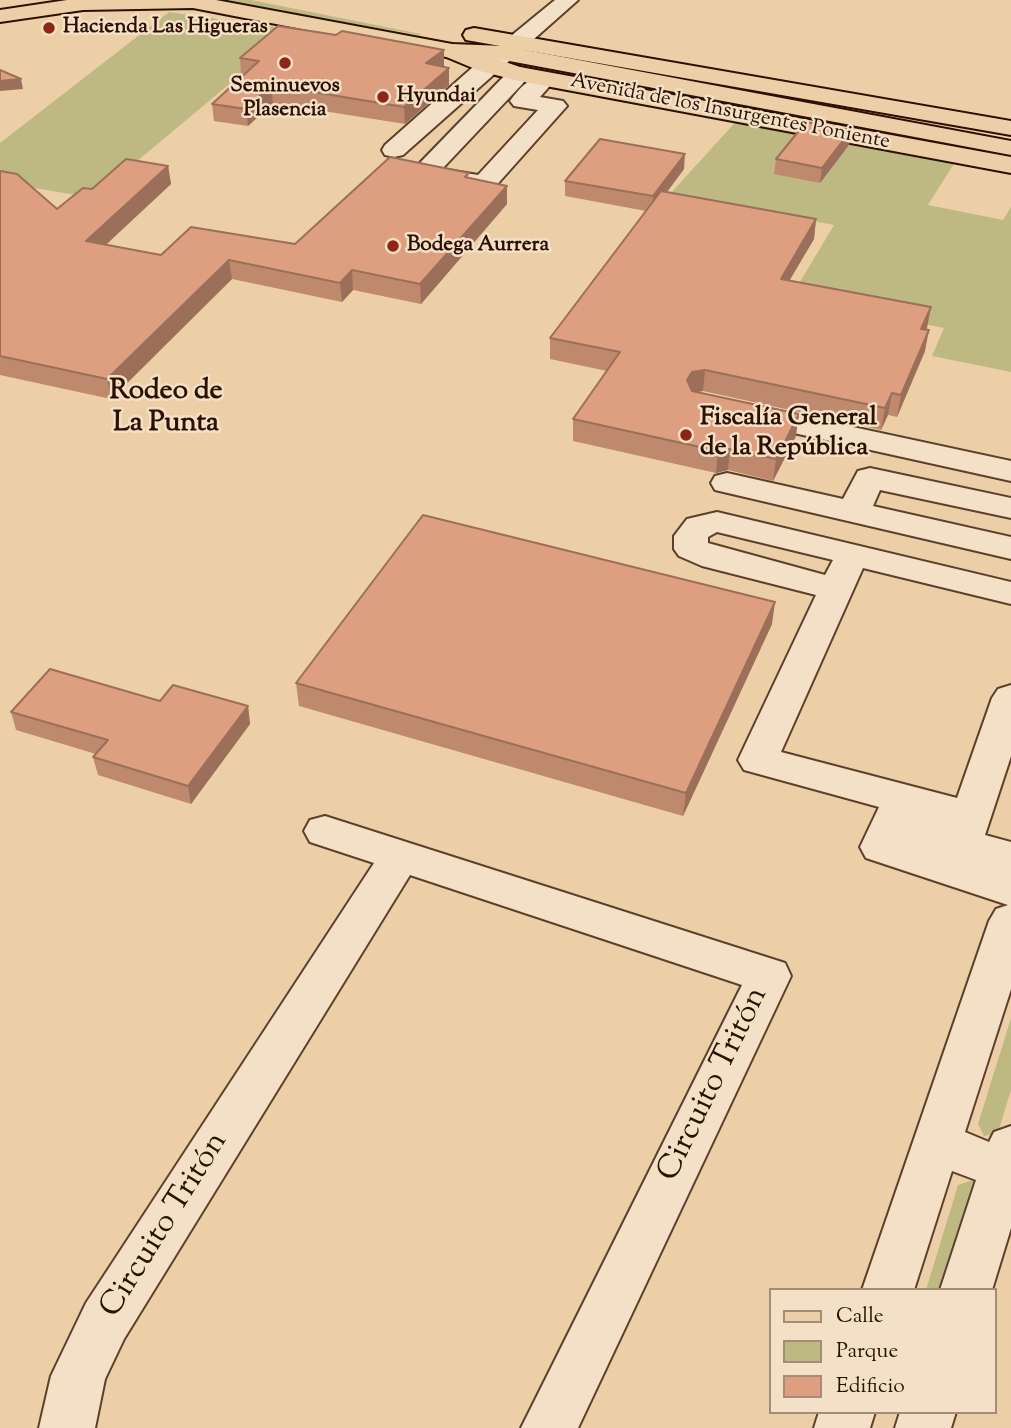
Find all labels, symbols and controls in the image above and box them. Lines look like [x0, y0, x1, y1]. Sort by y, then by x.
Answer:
place label: Hacienda Las Higueras [63, 15, 268, 41]
marker: Hacienda Las Higueras [41, 20, 57, 36]
marker: Seminuevos Plasencia [277, 55, 293, 71]
street label: Avenida de los Insurgentes Poniente [568, 70, 892, 156]
place label: Seminuevos Plasencia [230, 74, 340, 124]
place label: Hyundai [397, 84, 476, 110]
marker: Hyundai [375, 89, 391, 105]
place label: Bodega Aurrera [407, 233, 549, 259]
marker: Bodega Aurrera [385, 238, 401, 254]
district label: Rodeo de La Punta [109, 376, 223, 442]
place label: Fiscalía General de la República [700, 404, 877, 466]
marker: Fiscalía General de la República [678, 427, 694, 443]
street label: Circuito Tritón [651, 982, 779, 1188]
street label: Circuito Tritón [94, 1126, 238, 1326]
legend [769, 1288, 997, 1414]
text: Calle [836, 1302, 884, 1332]
text: Parque [836, 1337, 898, 1367]
text: Edificio [836, 1372, 905, 1402]

